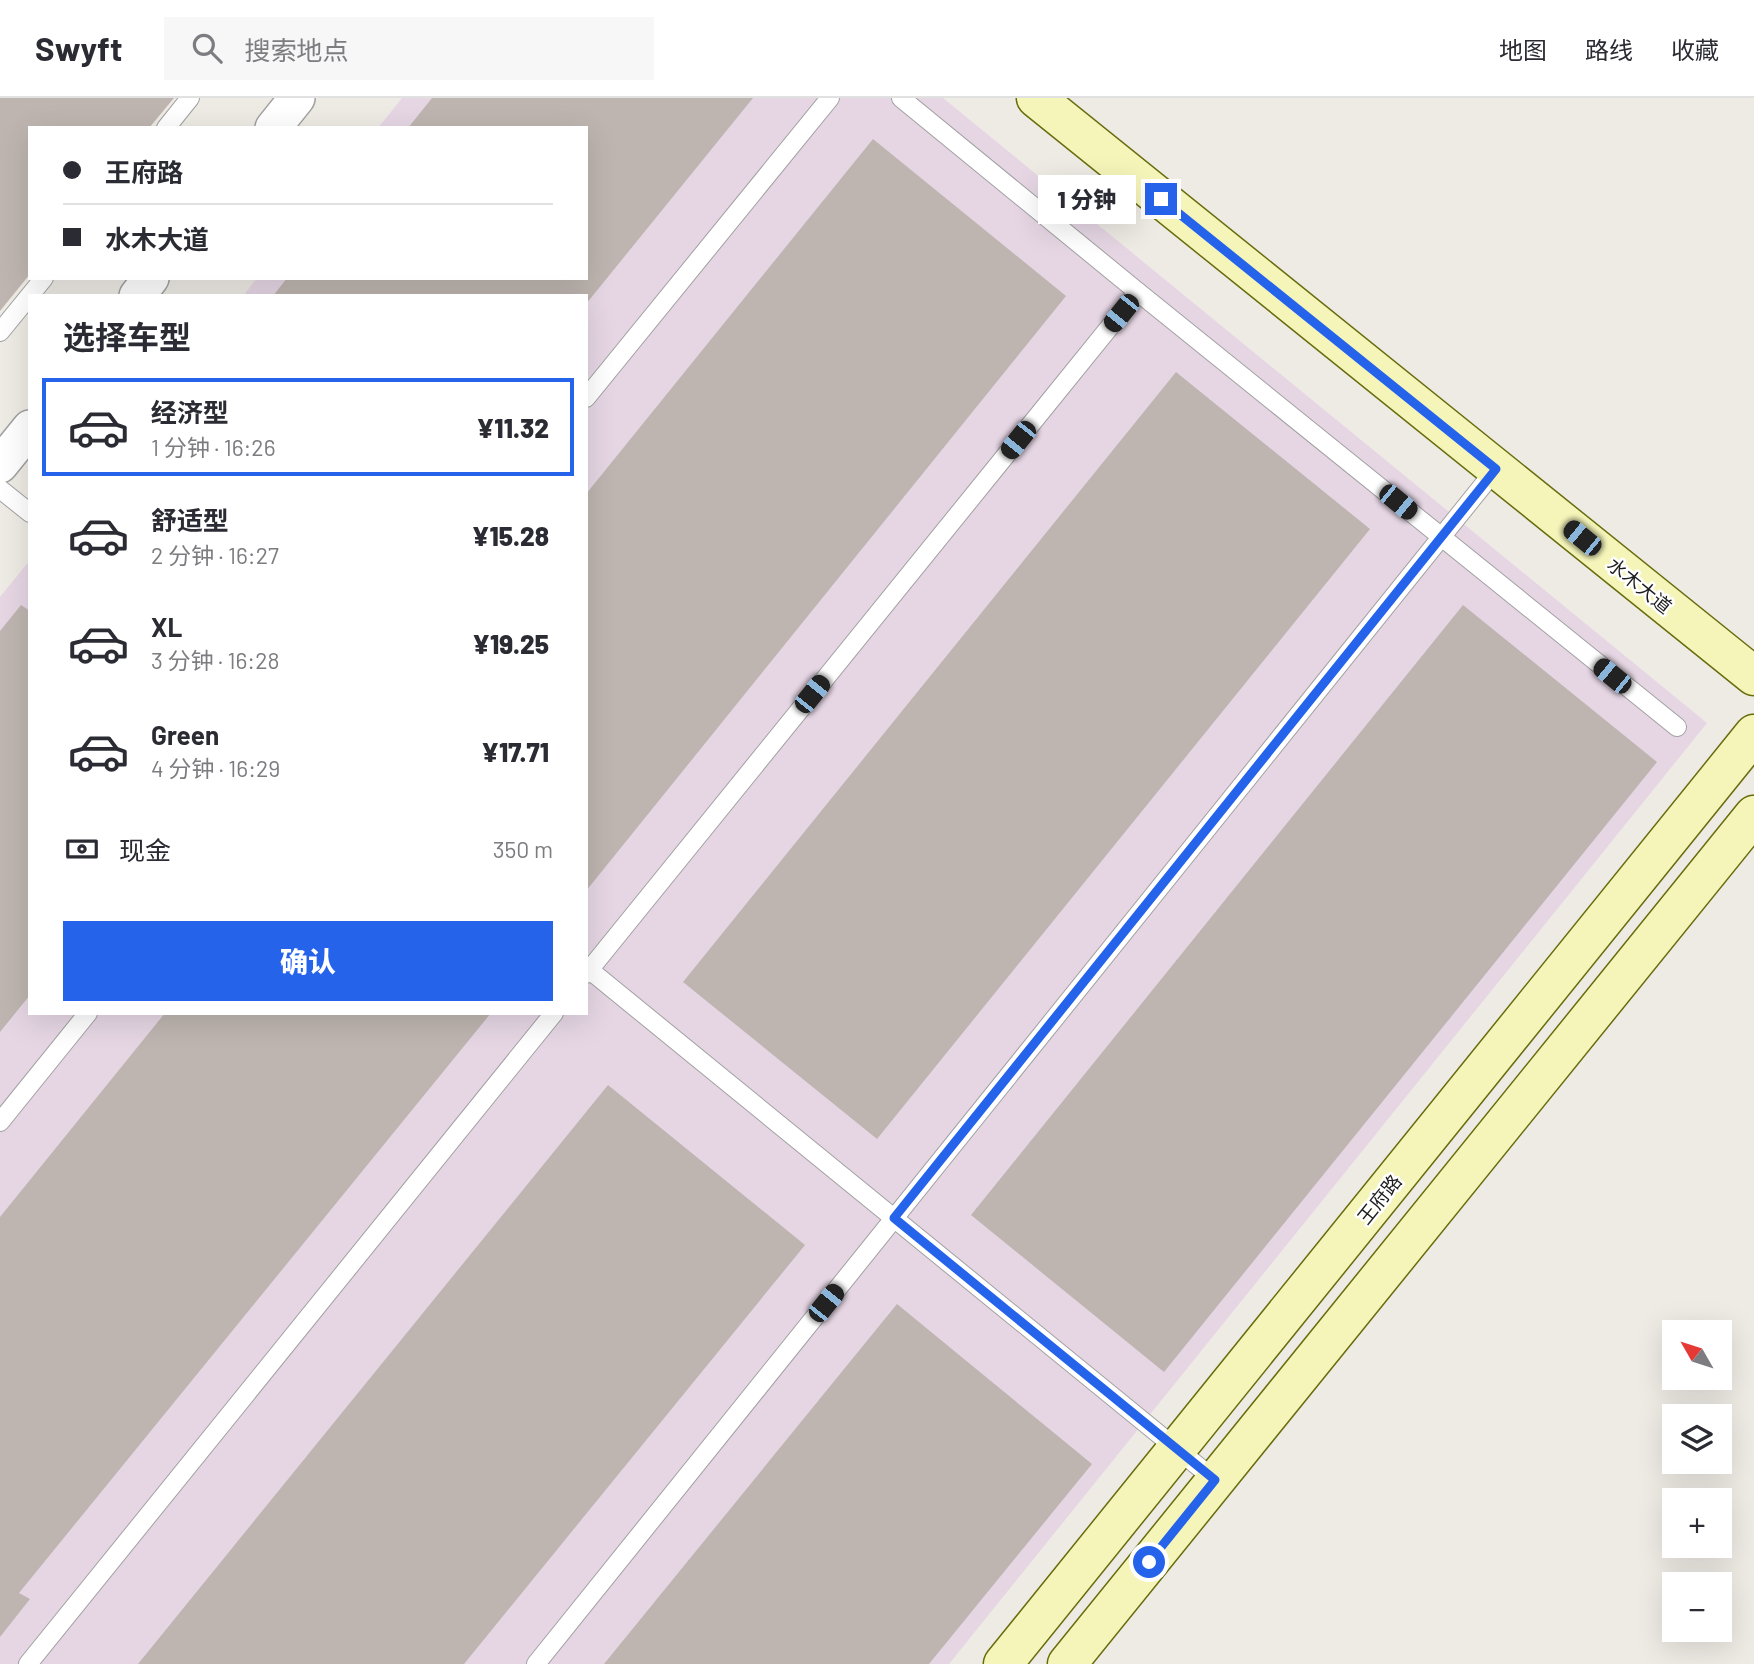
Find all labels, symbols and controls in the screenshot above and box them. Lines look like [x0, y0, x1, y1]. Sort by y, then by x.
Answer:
search box [164, 17, 654, 80]
text: Swyft [35, 28, 122, 68]
icon: search [188, 29, 226, 67]
text: 搜索地点 [244, 34, 348, 65]
text: 地图 [1499, 35, 1547, 64]
text: 路线 [1585, 35, 1633, 64]
text: 收藏 [1671, 35, 1719, 64]
text: 王府路 [105, 156, 183, 187]
callout: 1 分钟 [1038, 174, 1136, 224]
route end [1145, 183, 1177, 215]
text: 1 分钟 [1058, 185, 1116, 213]
text: 水木大道 [105, 223, 209, 254]
car [1100, 290, 1143, 336]
text: 选择车型 [63, 317, 191, 355]
icon: car [67, 396, 130, 459]
text: 经济型 [151, 396, 229, 427]
text: ¥11.32 [477, 412, 549, 443]
car [997, 417, 1040, 463]
text: 1 分钟 · 16:26 [151, 433, 276, 461]
car [1376, 481, 1421, 523]
icon: car [67, 504, 130, 567]
text: 舒适型 [151, 504, 229, 535]
car [1560, 517, 1605, 559]
text: ¥15.28 [472, 520, 549, 551]
text: 2 分钟 · 16:27 [151, 541, 279, 569]
street label: 水木大道 [1603, 552, 1677, 618]
text: XL [151, 611, 182, 642]
icon: car [67, 612, 130, 675]
text: ¥19.25 [472, 628, 549, 659]
text: 3 分钟 · 16:28 [151, 646, 279, 674]
car [1590, 655, 1635, 697]
car [791, 671, 834, 717]
text: Green [151, 719, 219, 750]
icon: car [67, 720, 130, 783]
text: ¥17.71 [481, 736, 549, 767]
text: 4 分钟 · 16:29 [151, 754, 280, 782]
icon: cash [63, 830, 101, 868]
text: 现金 [119, 834, 171, 865]
text: 350 m [493, 835, 553, 863]
button: 确认 [63, 921, 553, 1001]
street label: 王府路 [1352, 1170, 1406, 1228]
car [805, 1280, 848, 1326]
north arrow [1662, 1320, 1732, 1390]
map controls [1662, 1320, 1732, 1642]
button: layers [1662, 1404, 1732, 1474]
button: + [1662, 1488, 1732, 1558]
route start [1133, 1546, 1165, 1578]
button: − [1662, 1572, 1732, 1642]

